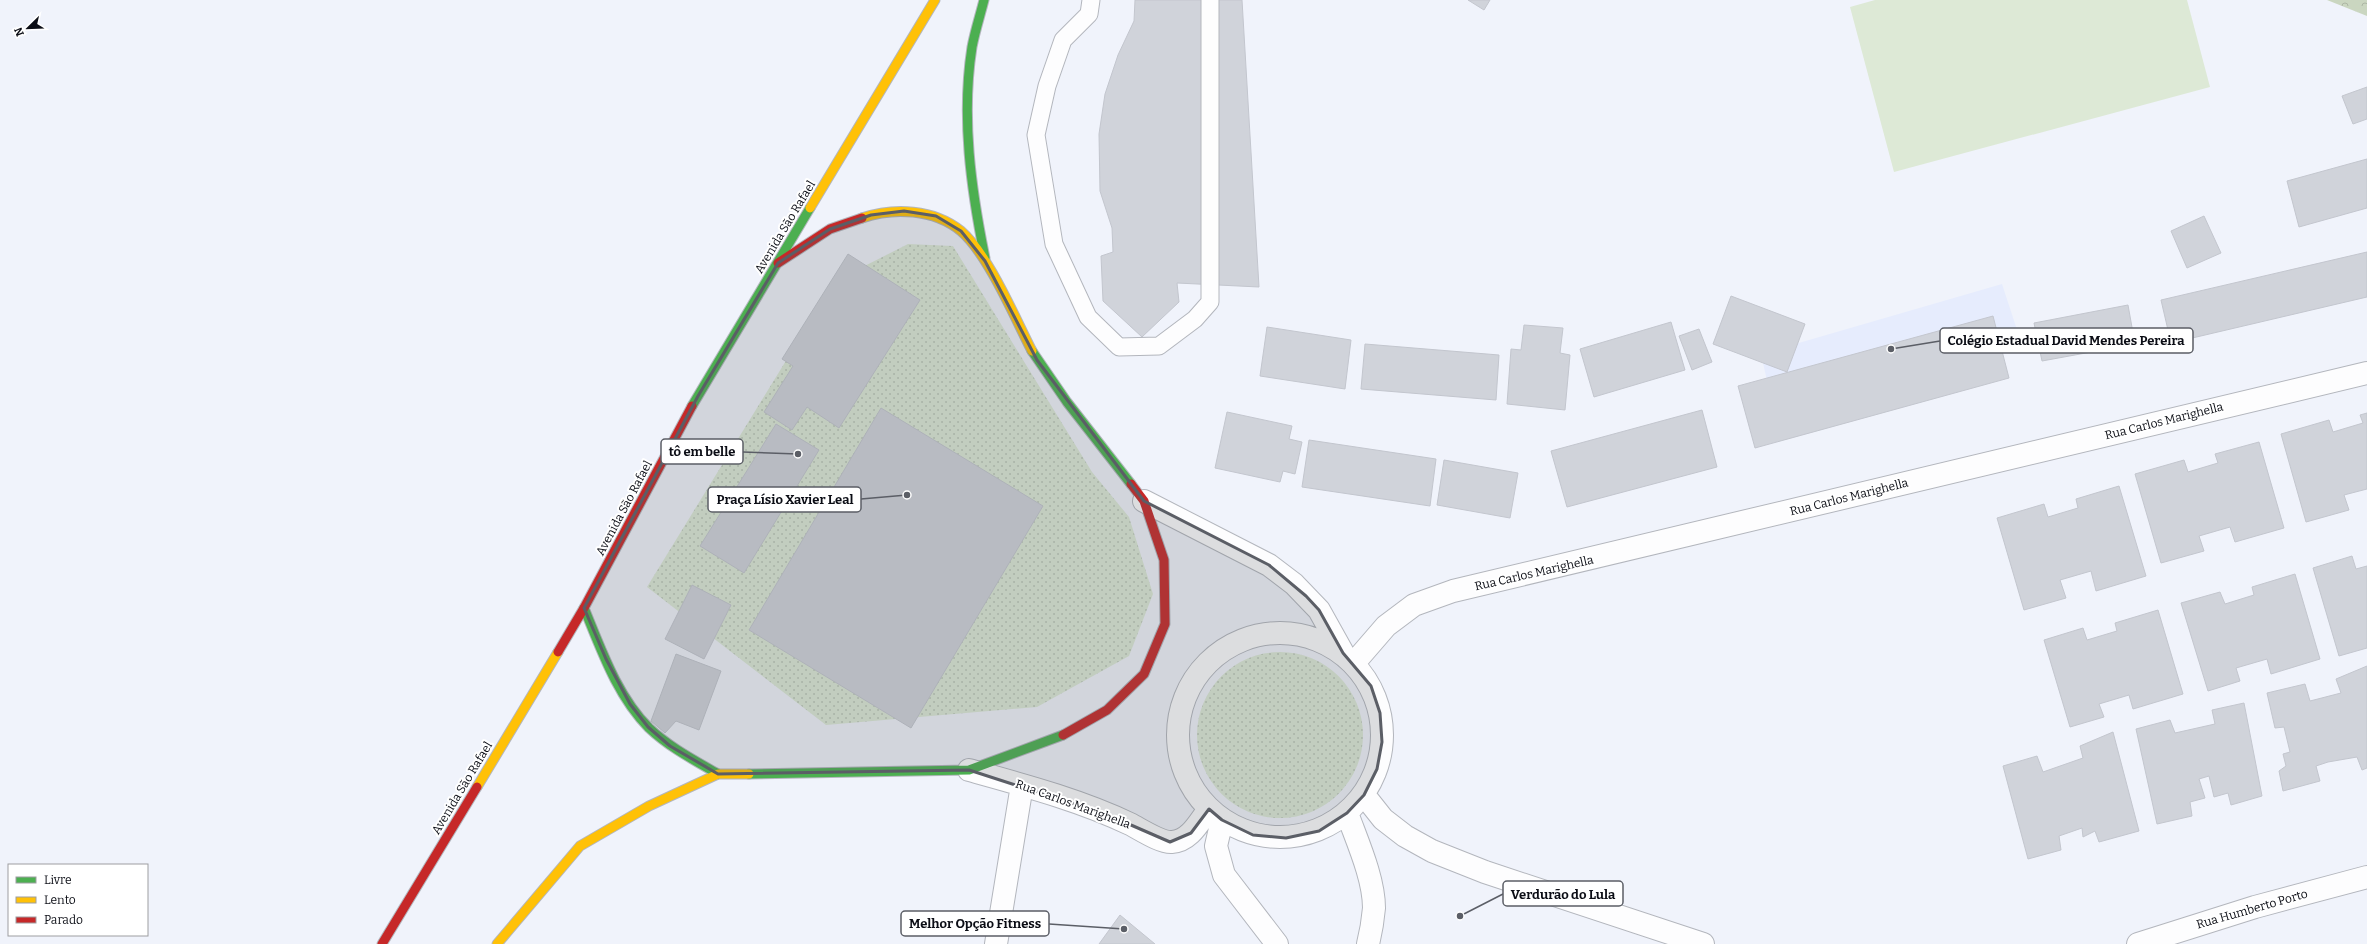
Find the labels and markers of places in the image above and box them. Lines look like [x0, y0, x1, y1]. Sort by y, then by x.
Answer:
callout: Colégio Estadual David Mendes Pereira [1940, 328, 2193, 353]
callout: tô em belle [661, 439, 743, 464]
callout: Praça Lísio Xavier Leal [708, 487, 861, 512]
callout: Verdurão do Lula [1503, 881, 1623, 906]
callout: Melhor Opção Fitness [901, 911, 1049, 936]

